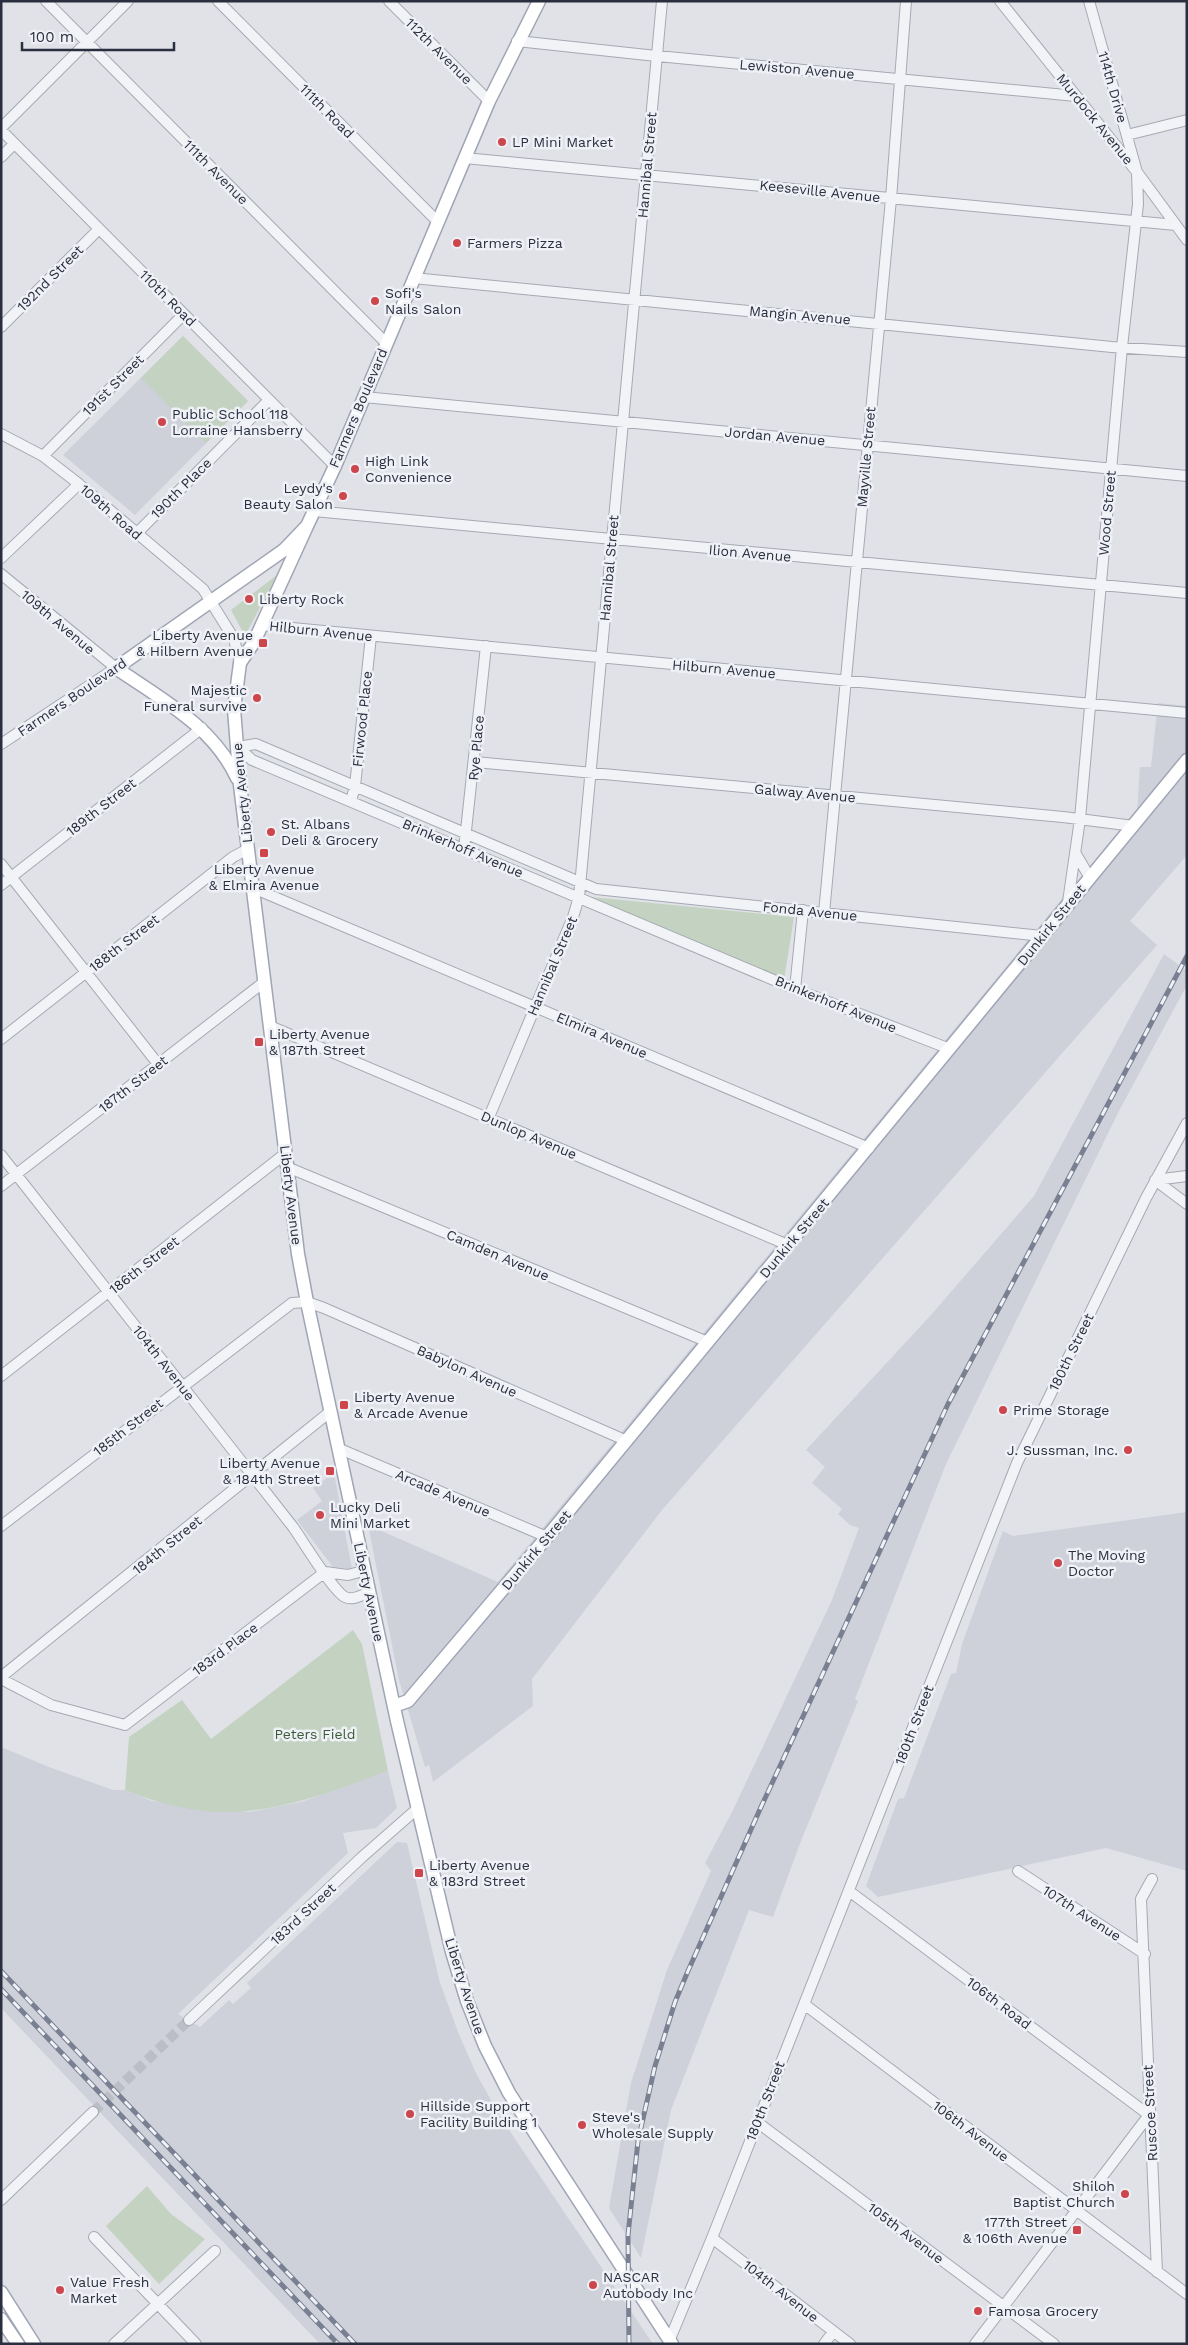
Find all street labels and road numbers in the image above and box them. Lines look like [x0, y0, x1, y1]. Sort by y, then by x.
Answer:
street label: 112th Avenue [402, 14, 476, 88]
street label: 114th Drive [1095, 49, 1131, 125]
street label: Lewiston Avenue [739, 56, 855, 82]
street label: Murdock Avenue [1053, 70, 1137, 168]
street label: 111th Road [297, 81, 357, 141]
street label: Hannibal Street [634, 111, 660, 219]
street label: 111th Avenue [180, 136, 252, 208]
street label: Keeseville Avenue [759, 177, 881, 205]
street label: 192nd Street [14, 242, 86, 314]
street label: 110th Road [136, 266, 200, 330]
street label: Mangin Avenue [748, 303, 852, 327]
street label: Farmers Boulevard [326, 346, 390, 470]
street label: 191st Street [79, 351, 147, 419]
street label: Mayville Street [854, 406, 878, 508]
street label: Jordan Avenue [724, 424, 826, 448]
street label: 190th Place [147, 454, 215, 522]
street label: Wood Street [1095, 470, 1119, 556]
street label: 109th Road [77, 481, 145, 543]
street label: Hannibal Street [596, 514, 622, 622]
street label: Ilion Avenue [708, 541, 792, 565]
street label: 109th Avenue [18, 587, 98, 657]
street label: Hilburn Avenue [269, 618, 373, 644]
street label: Farmers Boulevard [14, 655, 130, 739]
street label: Hilburn Avenue [672, 657, 776, 681]
street label: Firwood Place [349, 670, 375, 768]
street label: Rye Place [465, 715, 487, 781]
street label: Liberty Avenue [229, 742, 255, 844]
street label: 189th Street [63, 775, 139, 839]
street label: Galway Avenue [754, 781, 856, 805]
street label: Brinkerhoff Avenue [400, 815, 526, 881]
street label: Dunkirk Street [1014, 881, 1089, 969]
street label: Fonda Avenue [762, 898, 858, 924]
street label: 188th Street [86, 911, 162, 975]
street label: Hannibal Street [524, 914, 580, 1018]
street label: Brinkerhoff Avenue [773, 972, 899, 1036]
street label: Elmira Avenue [554, 1009, 650, 1061]
street label: 187th Street [95, 1052, 171, 1116]
street label: Dunlop Avenue [479, 1108, 579, 1162]
street label: Liberty Avenue [277, 1144, 305, 1246]
street label: Dunkirk Street [756, 1195, 832, 1281]
street label: Camden Avenue [444, 1226, 552, 1284]
street label: 186th Street [106, 1233, 182, 1297]
street label: 180th Street [1045, 1311, 1097, 1393]
street label: 104th Avenue [130, 1322, 198, 1404]
street label: Babylon Avenue [414, 1342, 520, 1400]
street label: 185th Street [90, 1395, 166, 1459]
street label: Arcade Avenue [393, 1466, 493, 1520]
street label: Dunkirk Street [498, 1507, 574, 1593]
street label: 184th Street [129, 1512, 205, 1578]
street label: Liberty Avenue [351, 1541, 387, 1643]
street label: 183rd Place [189, 1619, 261, 1679]
street label: 180th Street [891, 1683, 937, 1767]
street label: 183rd Street [267, 1880, 339, 1948]
street label: 107th Avenue [1040, 1882, 1124, 1944]
street label: Liberty Avenue [442, 1936, 488, 2036]
street label: 106th Road [964, 1974, 1034, 2032]
street label: 180th Street [742, 2059, 788, 2143]
street label: Ruscoe Street [1139, 2064, 1161, 2162]
street label: 106th Avenue [930, 2097, 1012, 2165]
street label: 105th Avenue [865, 2199, 947, 2267]
street label: 104th Avenue [740, 2257, 822, 2325]

